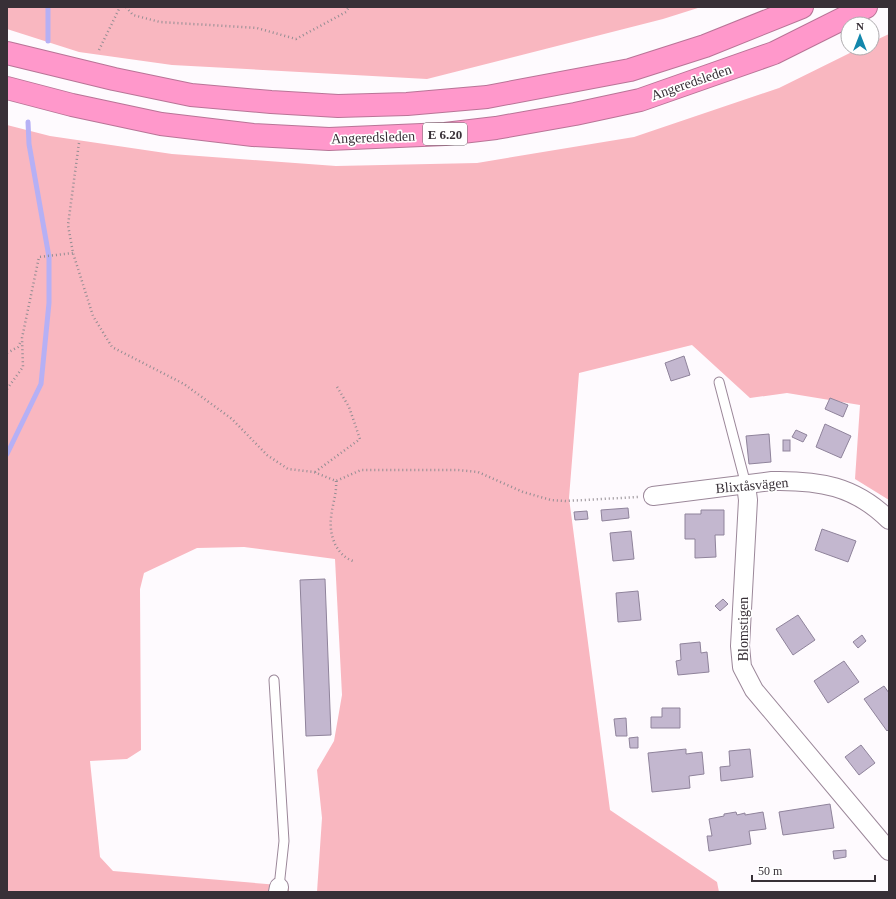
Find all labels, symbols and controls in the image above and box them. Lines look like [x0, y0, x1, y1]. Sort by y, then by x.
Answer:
north arrow [840, 16, 880, 56]
text: N [856, 20, 864, 32]
street label: Angeredsleden [649, 62, 733, 103]
road number: E 6.20 [423, 123, 467, 145]
street label: Angeredsleden [331, 129, 415, 146]
street label: Blixtåsvägen [715, 475, 789, 496]
street label: Blomstigen [736, 597, 751, 661]
scale bar [752, 857, 875, 883]
text: 50 m [758, 864, 783, 878]

